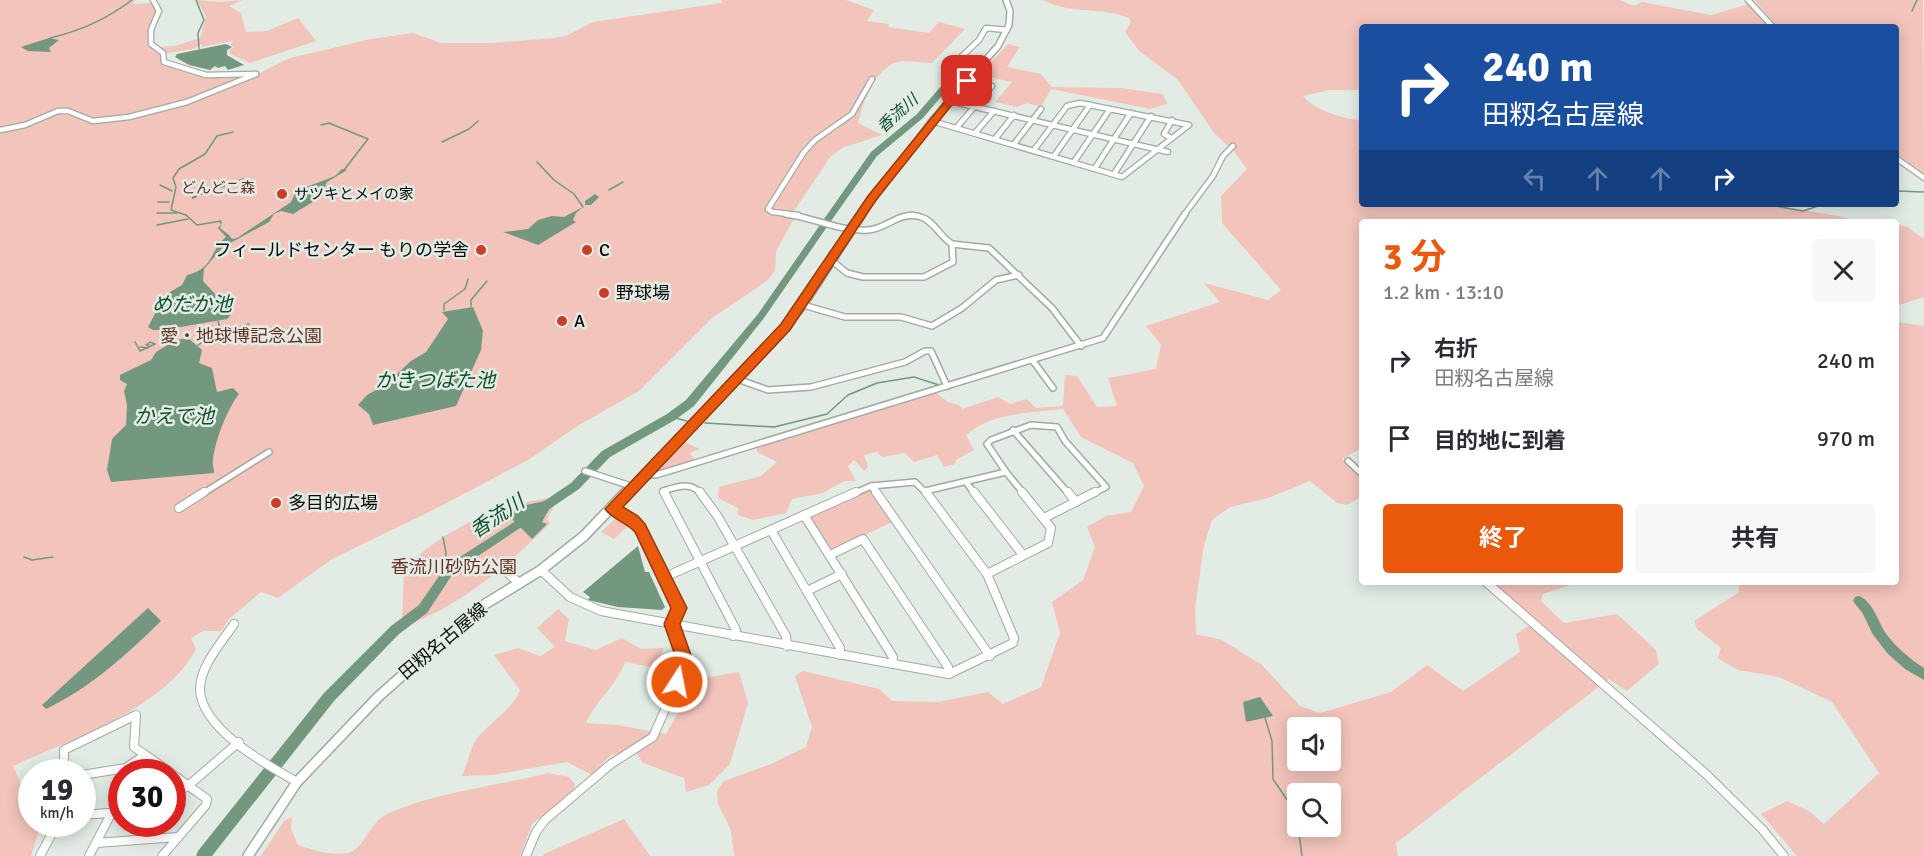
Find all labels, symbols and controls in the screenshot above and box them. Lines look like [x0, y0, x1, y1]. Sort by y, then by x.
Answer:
text: 240 m [1482, 42, 1593, 93]
icon: right [1383, 48, 1461, 126]
pin [941, 55, 992, 106]
icon: arrive [950, 64, 983, 97]
water label: 香流川 [873, 89, 924, 137]
text: 田籾名古屋線 [1482, 99, 1644, 132]
icon: left [1518, 162, 1551, 195]
icon: ahead [1581, 162, 1614, 195]
icon: ahead [1644, 162, 1677, 195]
icon: right [1707, 162, 1740, 195]
park label: どんどこ森 [181, 179, 255, 197]
place label: サツキとメイの家 [294, 185, 414, 203]
marker: サツキとメイの家 [275, 187, 289, 201]
text: 3 分 [1383, 235, 1446, 280]
place label: フィールドセンター もりの学舎 [213, 239, 469, 261]
place label: C [599, 239, 610, 261]
button: close [1812, 239, 1875, 302]
marker: フィールドセンター もりの学舎 [474, 243, 488, 257]
marker: C [580, 243, 594, 257]
text: 1.2 km · 13:10 [1383, 280, 1504, 305]
place label: 野球場 [616, 282, 670, 304]
marker: 野球場 [597, 286, 611, 300]
water label: めだか池 [152, 292, 234, 317]
place label: A [574, 310, 585, 332]
marker: A [555, 314, 569, 328]
park label: 愛・地球博記念公園 [160, 325, 322, 347]
text: 右折 [1434, 335, 1478, 362]
icon: right [1383, 344, 1416, 377]
text: 240 m [1817, 347, 1875, 374]
text: 田籾名古屋線 [1434, 366, 1554, 391]
water label: かきつばた池 [375, 368, 497, 393]
water label: かえで池 [134, 404, 216, 429]
icon: arrive [1383, 422, 1416, 455]
text: 970 m [1817, 425, 1875, 452]
text: 目的地に到着 [1434, 427, 1566, 454]
water label: 香流川 [465, 488, 531, 544]
place label: 多目的広場 [288, 492, 378, 514]
marker: 多目的広場 [269, 496, 283, 510]
button: 終了 [1383, 504, 1623, 573]
button: 共有 [1635, 504, 1875, 573]
park label: 香流川砂防公園 [391, 556, 517, 578]
street label: 田籾名古屋線 [395, 598, 491, 684]
position arrow [645, 650, 709, 714]
map controls [1287, 717, 1341, 837]
button: sound [1287, 717, 1341, 771]
speed limit sign: 30 [108, 759, 186, 837]
text: 19 [41, 772, 73, 809]
button: search [1287, 783, 1341, 837]
text: km/h [40, 804, 74, 822]

